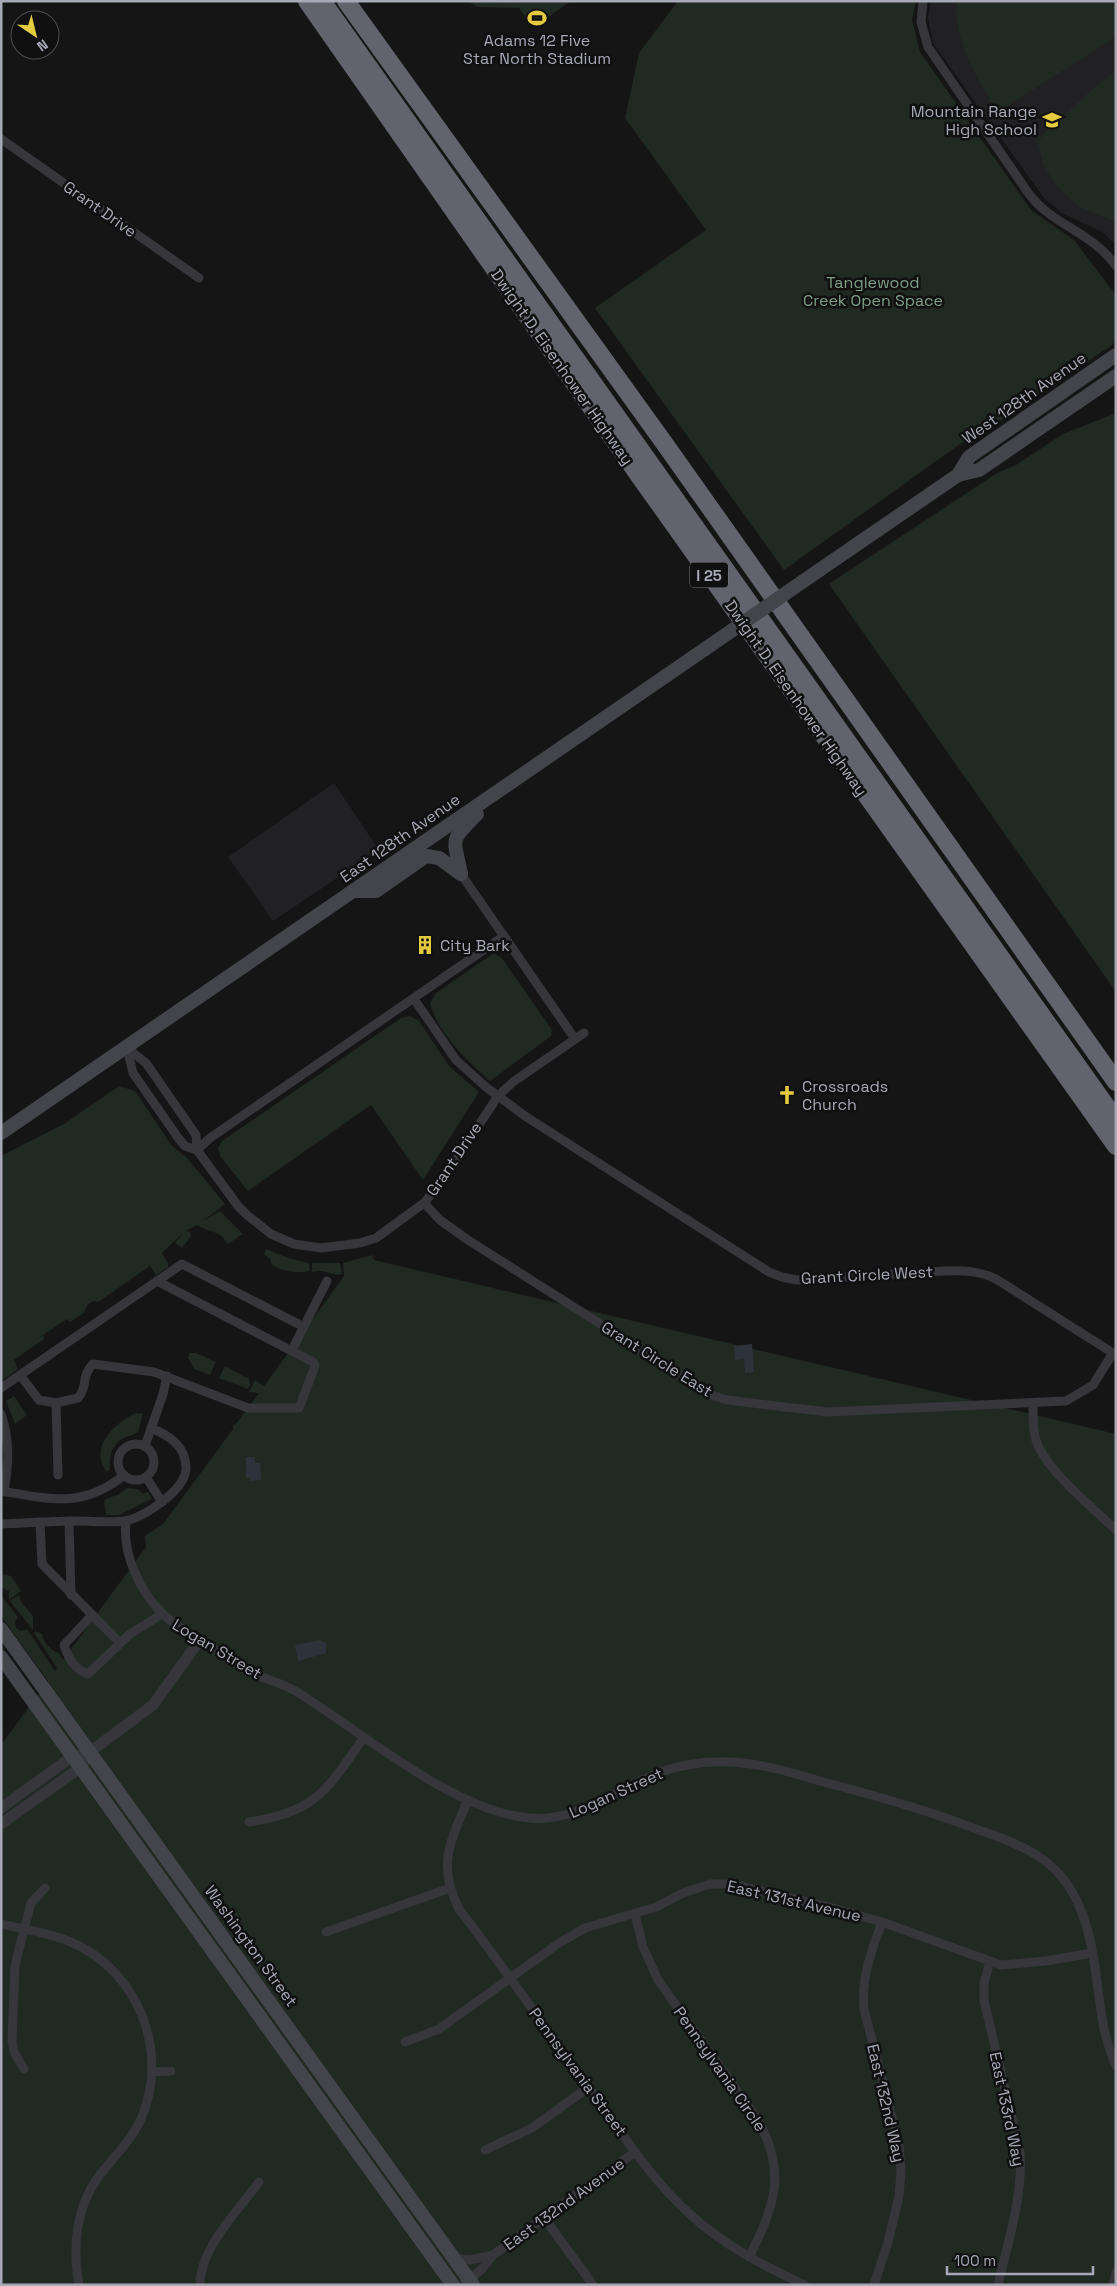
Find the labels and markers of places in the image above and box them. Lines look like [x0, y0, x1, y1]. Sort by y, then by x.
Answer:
sports icon: Adams 12 Five Star North Stadium [526, 7, 548, 29]
place label: Adams 12 Five Star North Stadium [463, 30, 611, 69]
place label: Mountain Range High School [911, 101, 1037, 140]
school or university icon: Mountain Range High School [1041, 109, 1063, 131]
building icon: City Bark [414, 934, 436, 956]
place label: City Bark [440, 935, 510, 956]
place label: Crossroads Church [802, 1076, 888, 1115]
church icon: Crossroads Church [776, 1084, 798, 1106]

